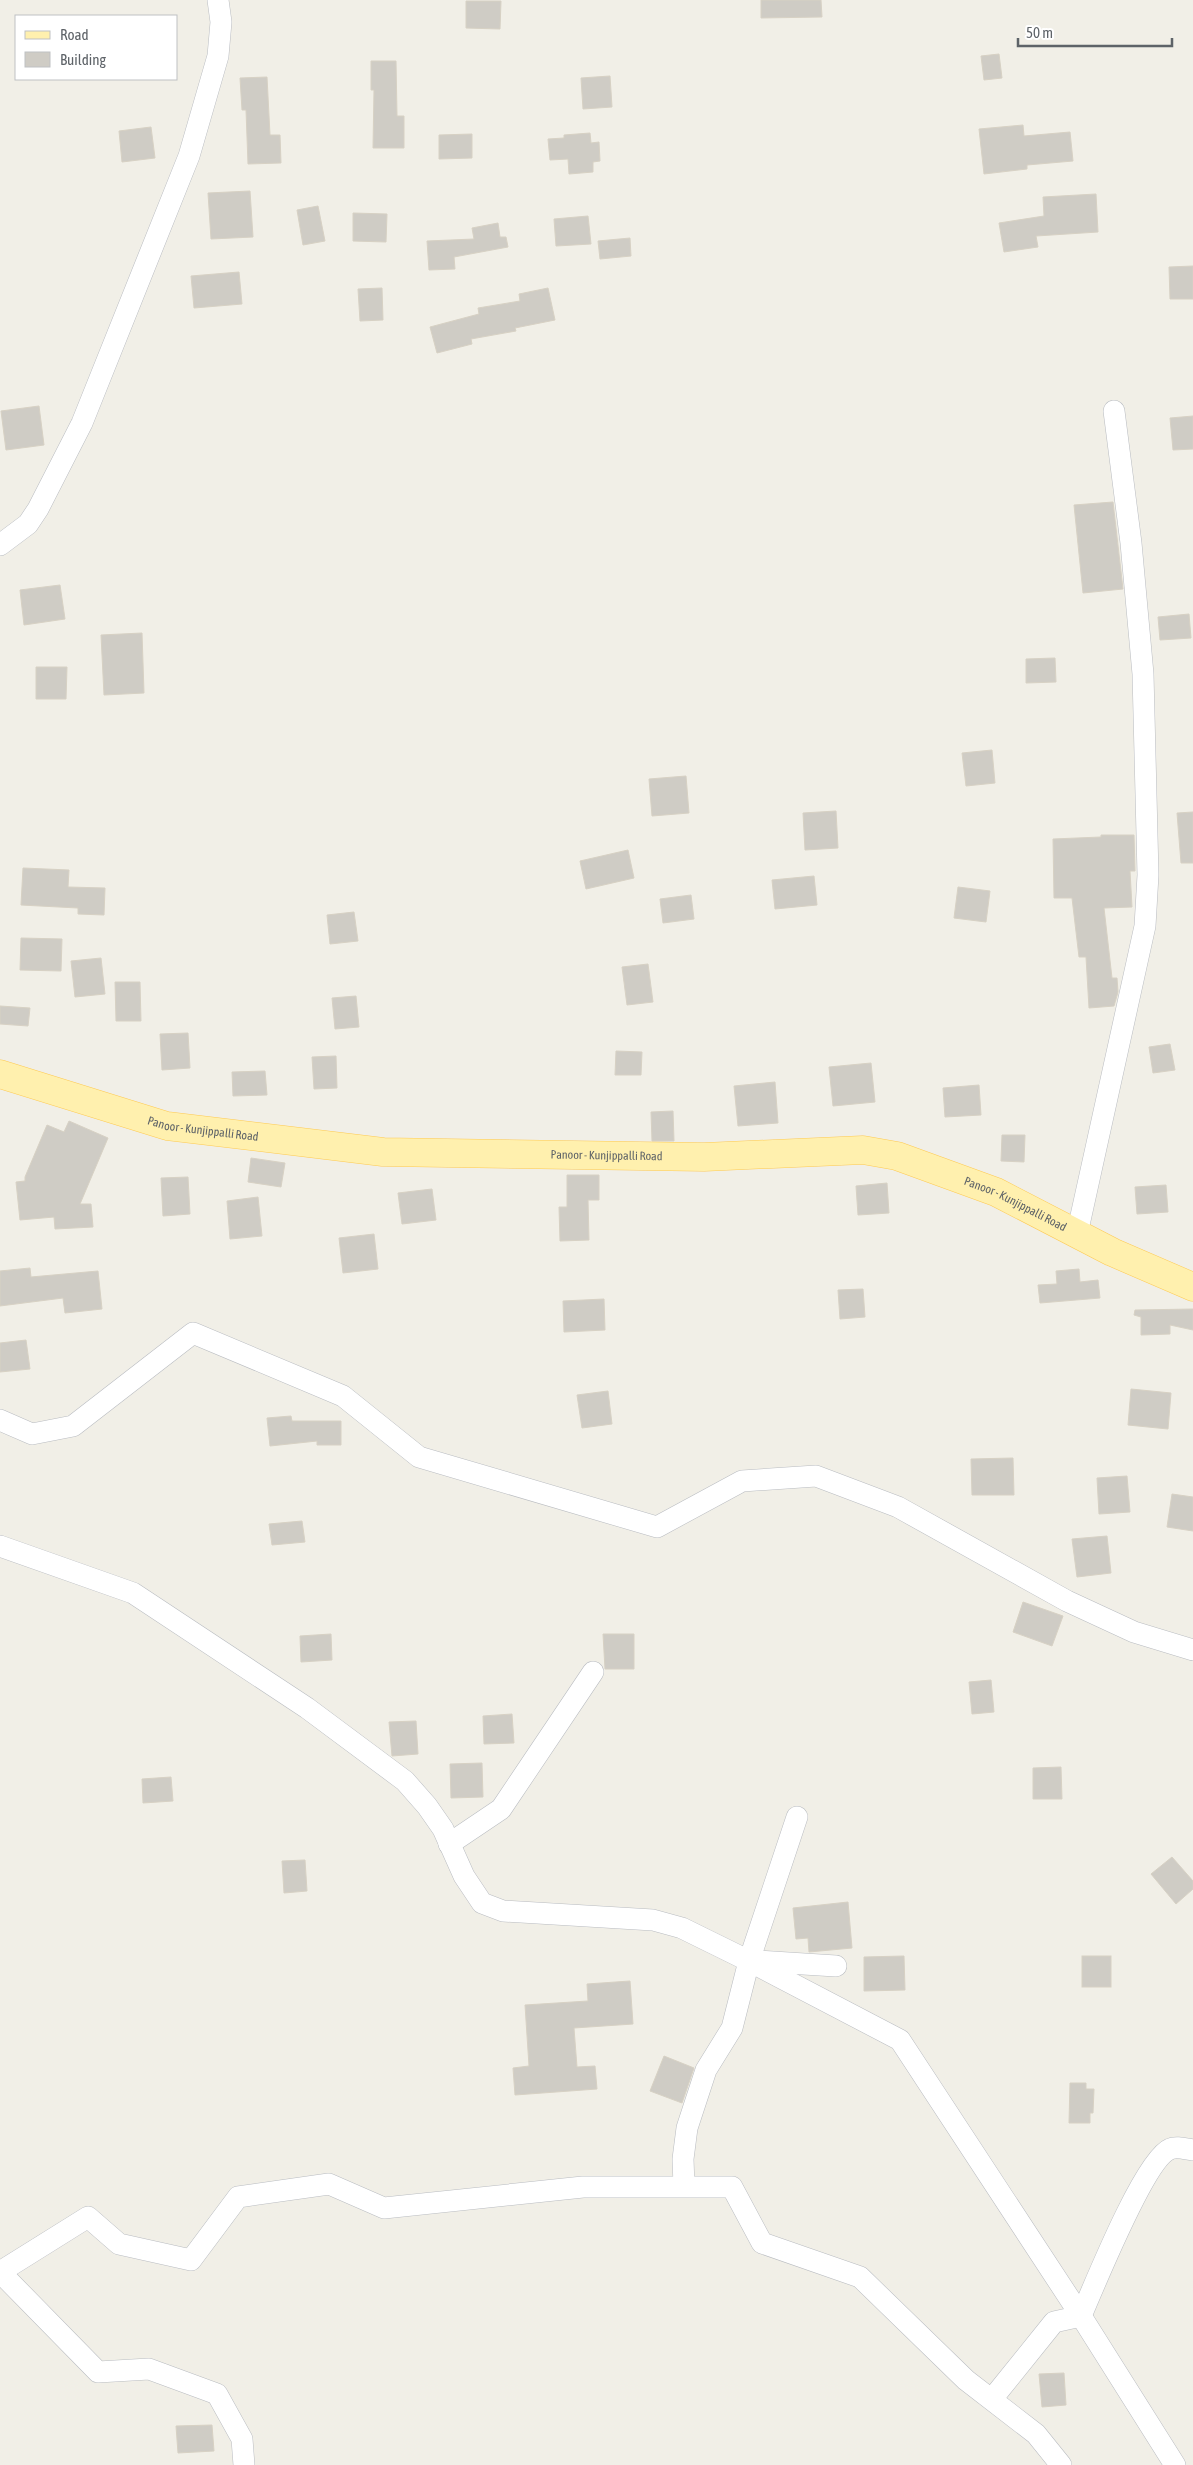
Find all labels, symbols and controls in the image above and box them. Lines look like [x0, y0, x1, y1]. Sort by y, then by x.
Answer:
legend [15, 15, 178, 80]
scale bar [1018, 15, 1172, 47]
text: 50 m [1026, 24, 1053, 41]
text: Road [60, 26, 89, 43]
text: Building [60, 51, 106, 68]
street label: Panoor - Kunjippalli Road [146, 1113, 259, 1144]
street label: Panoor - Kunjippalli Road [550, 1148, 663, 1163]
street label: Panoor - Kunjippalli Road [962, 1174, 1069, 1234]

